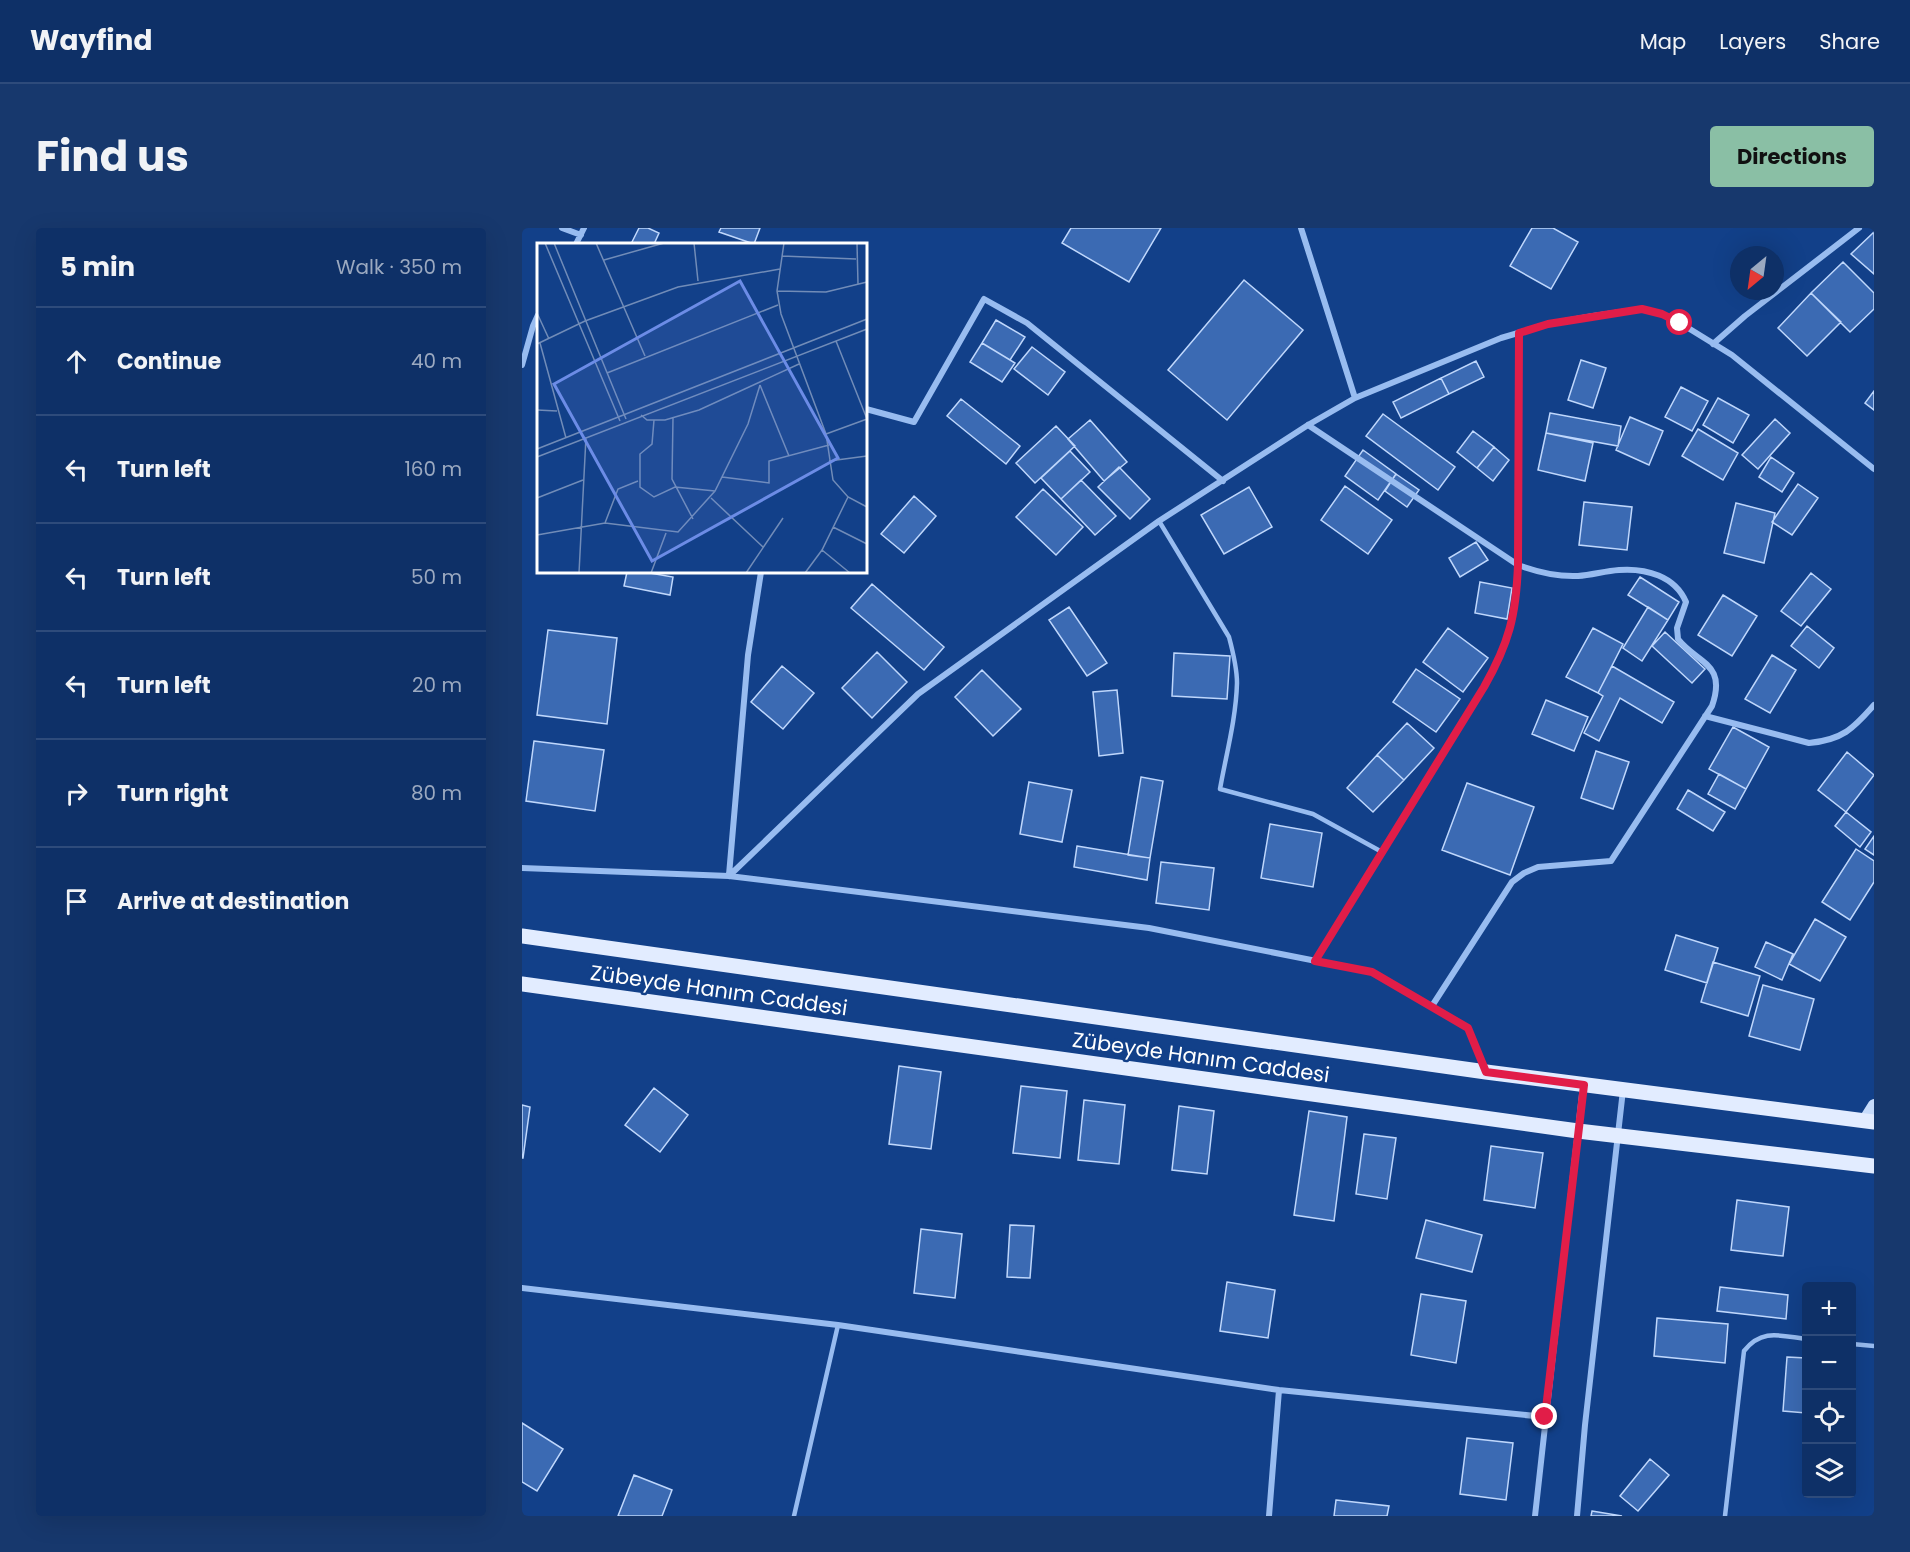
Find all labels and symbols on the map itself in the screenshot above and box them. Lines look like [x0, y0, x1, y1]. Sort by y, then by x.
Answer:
inset map [537, 243, 867, 573]
north arrow [1730, 246, 1784, 300]
route start [1666, 309, 1692, 335]
street label: Zübeyde Hanım Caddesi [589, 958, 849, 1022]
street label: Zübeyde Hanım Caddesi [1071, 1025, 1331, 1089]
route end [1531, 1403, 1557, 1429]

